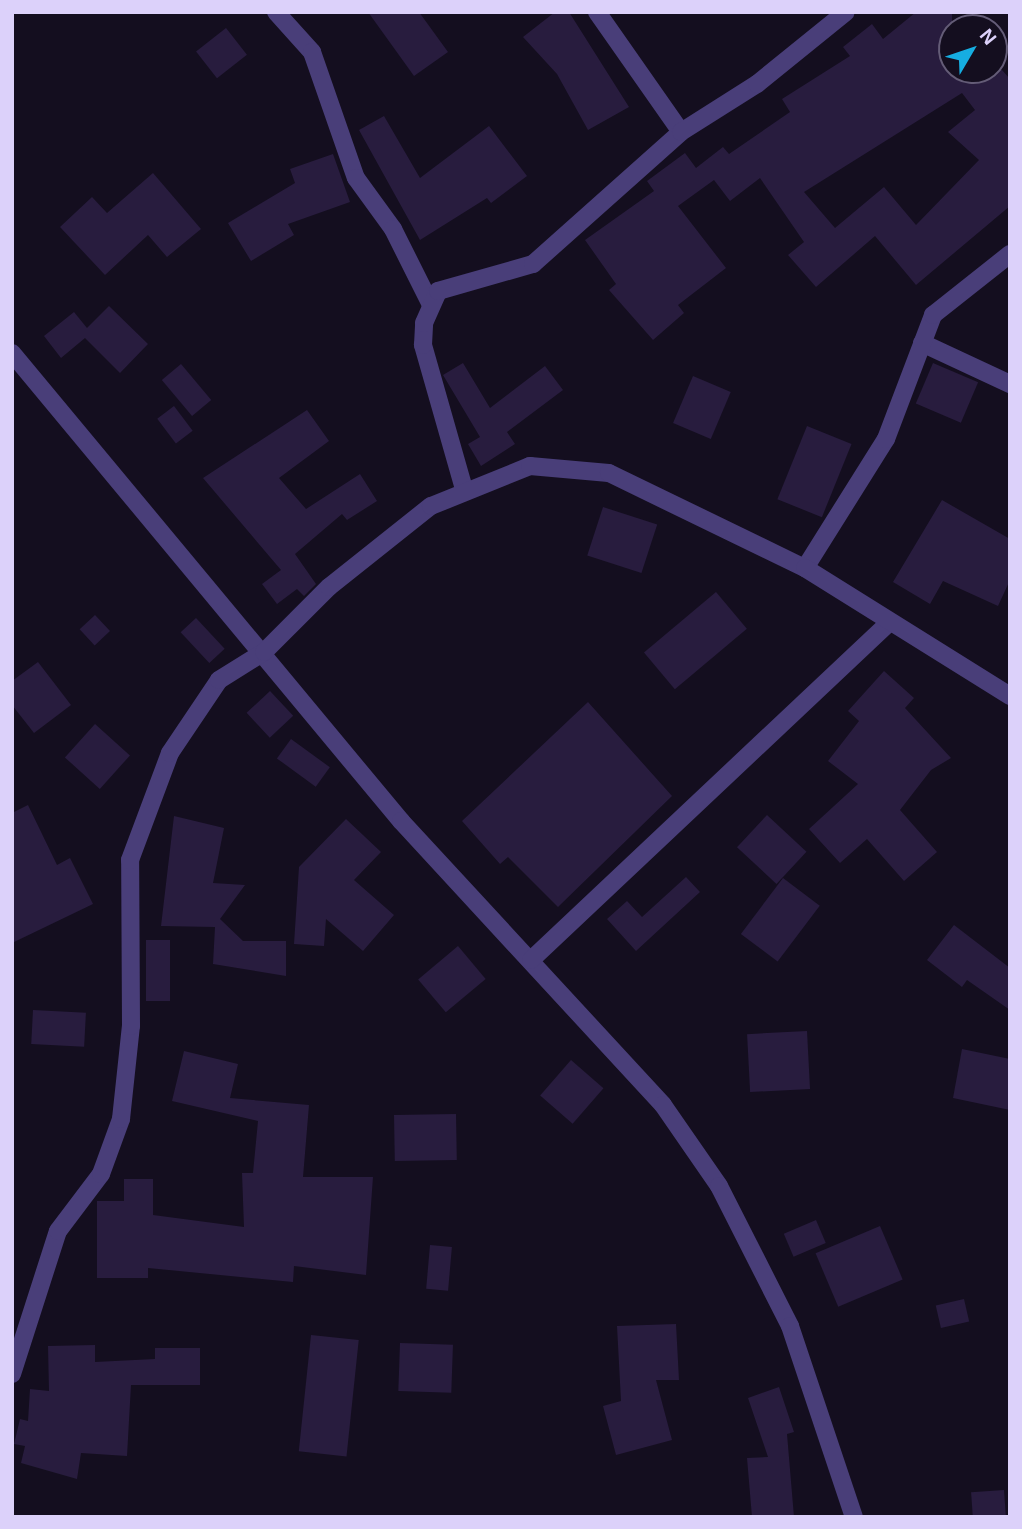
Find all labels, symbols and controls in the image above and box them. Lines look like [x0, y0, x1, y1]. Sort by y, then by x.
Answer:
north arrow [938, 14, 1008, 84]
text: N [976, 25, 1001, 49]

